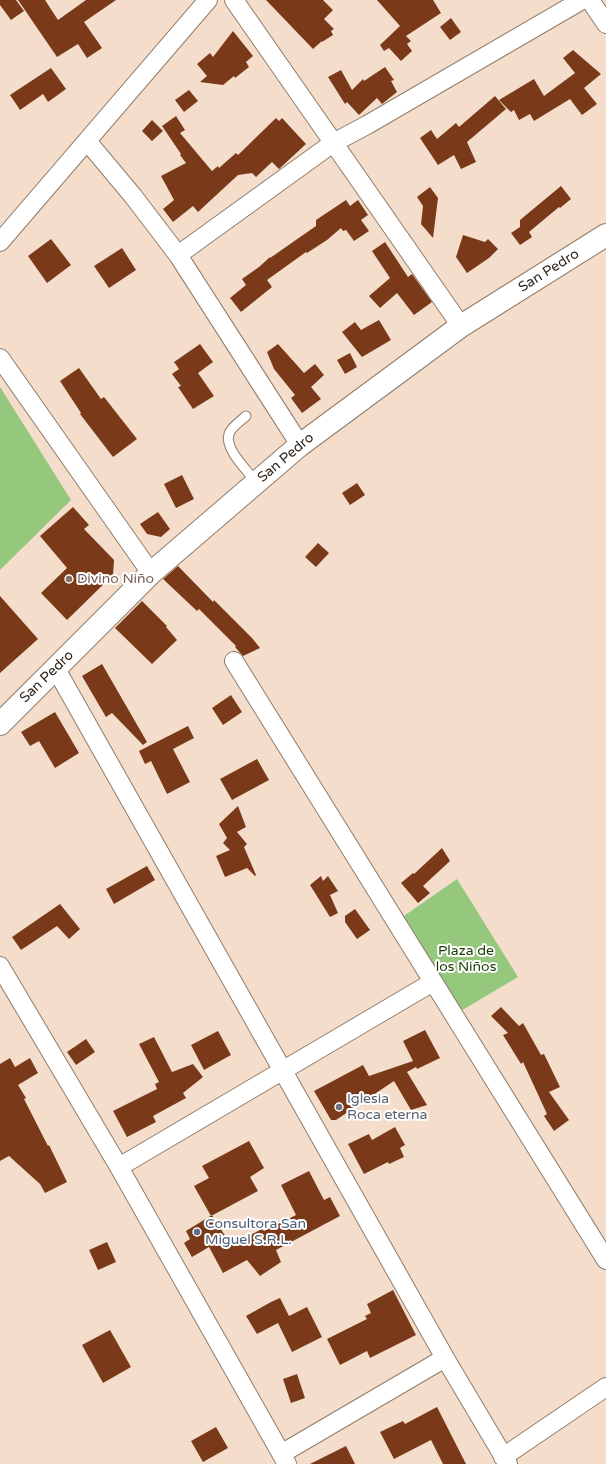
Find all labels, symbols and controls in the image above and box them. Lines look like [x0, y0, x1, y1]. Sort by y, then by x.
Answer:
street label: San Pedro [516, 246, 582, 296]
street label: San Pedro [254, 430, 318, 486]
place label: Divino Niño [77, 571, 154, 587]
marker: Divino Niño [64, 574, 74, 584]
street label: San Pedro [17, 647, 77, 707]
park label: Plaza de los Niños [436, 943, 496, 976]
place label: Iglesia Roca eterna [347, 1091, 427, 1124]
marker: Iglesia Roca eterna [334, 1102, 344, 1112]
place label: Consultora San Miguel S.R.L. [205, 1216, 306, 1248]
marker: Consultora San Miguel S.R.L. [192, 1227, 202, 1237]

